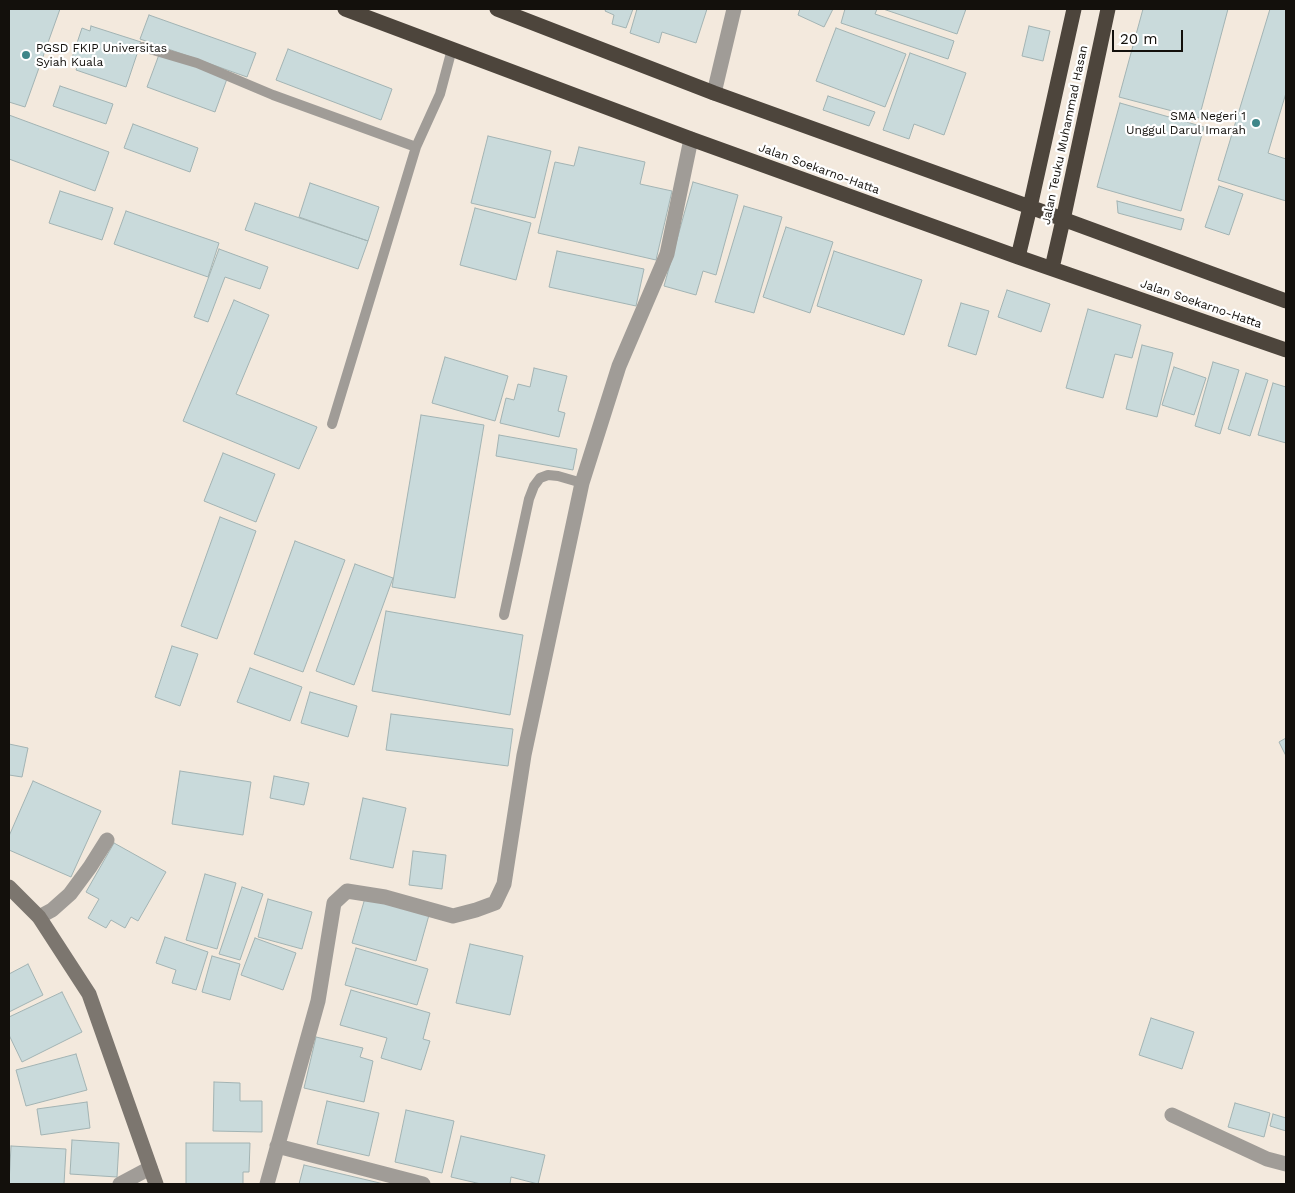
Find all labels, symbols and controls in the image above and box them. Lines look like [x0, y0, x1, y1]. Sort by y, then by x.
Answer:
scale bar [1115, 20, 1186, 52]
text: 20 m [1120, 30, 1158, 48]
place label: PGSD FKIP Universitas Syiah Kuala [36, 41, 167, 69]
street label: Jalan Teuku Muhammad Hasan [1039, 44, 1091, 226]
marker: PGSD FKIP Universitas Syiah Kuala [20, 49, 32, 61]
place label: SMA Negeri 1 Unggul Darul Imarah [1126, 109, 1246, 137]
marker: SMA Negeri 1 Unggul Darul Imarah [1250, 117, 1262, 129]
street label: Jalan Soekarno-Hatta [757, 140, 881, 198]
street label: Jalan Soekarno-Hatta [1138, 276, 1264, 332]

